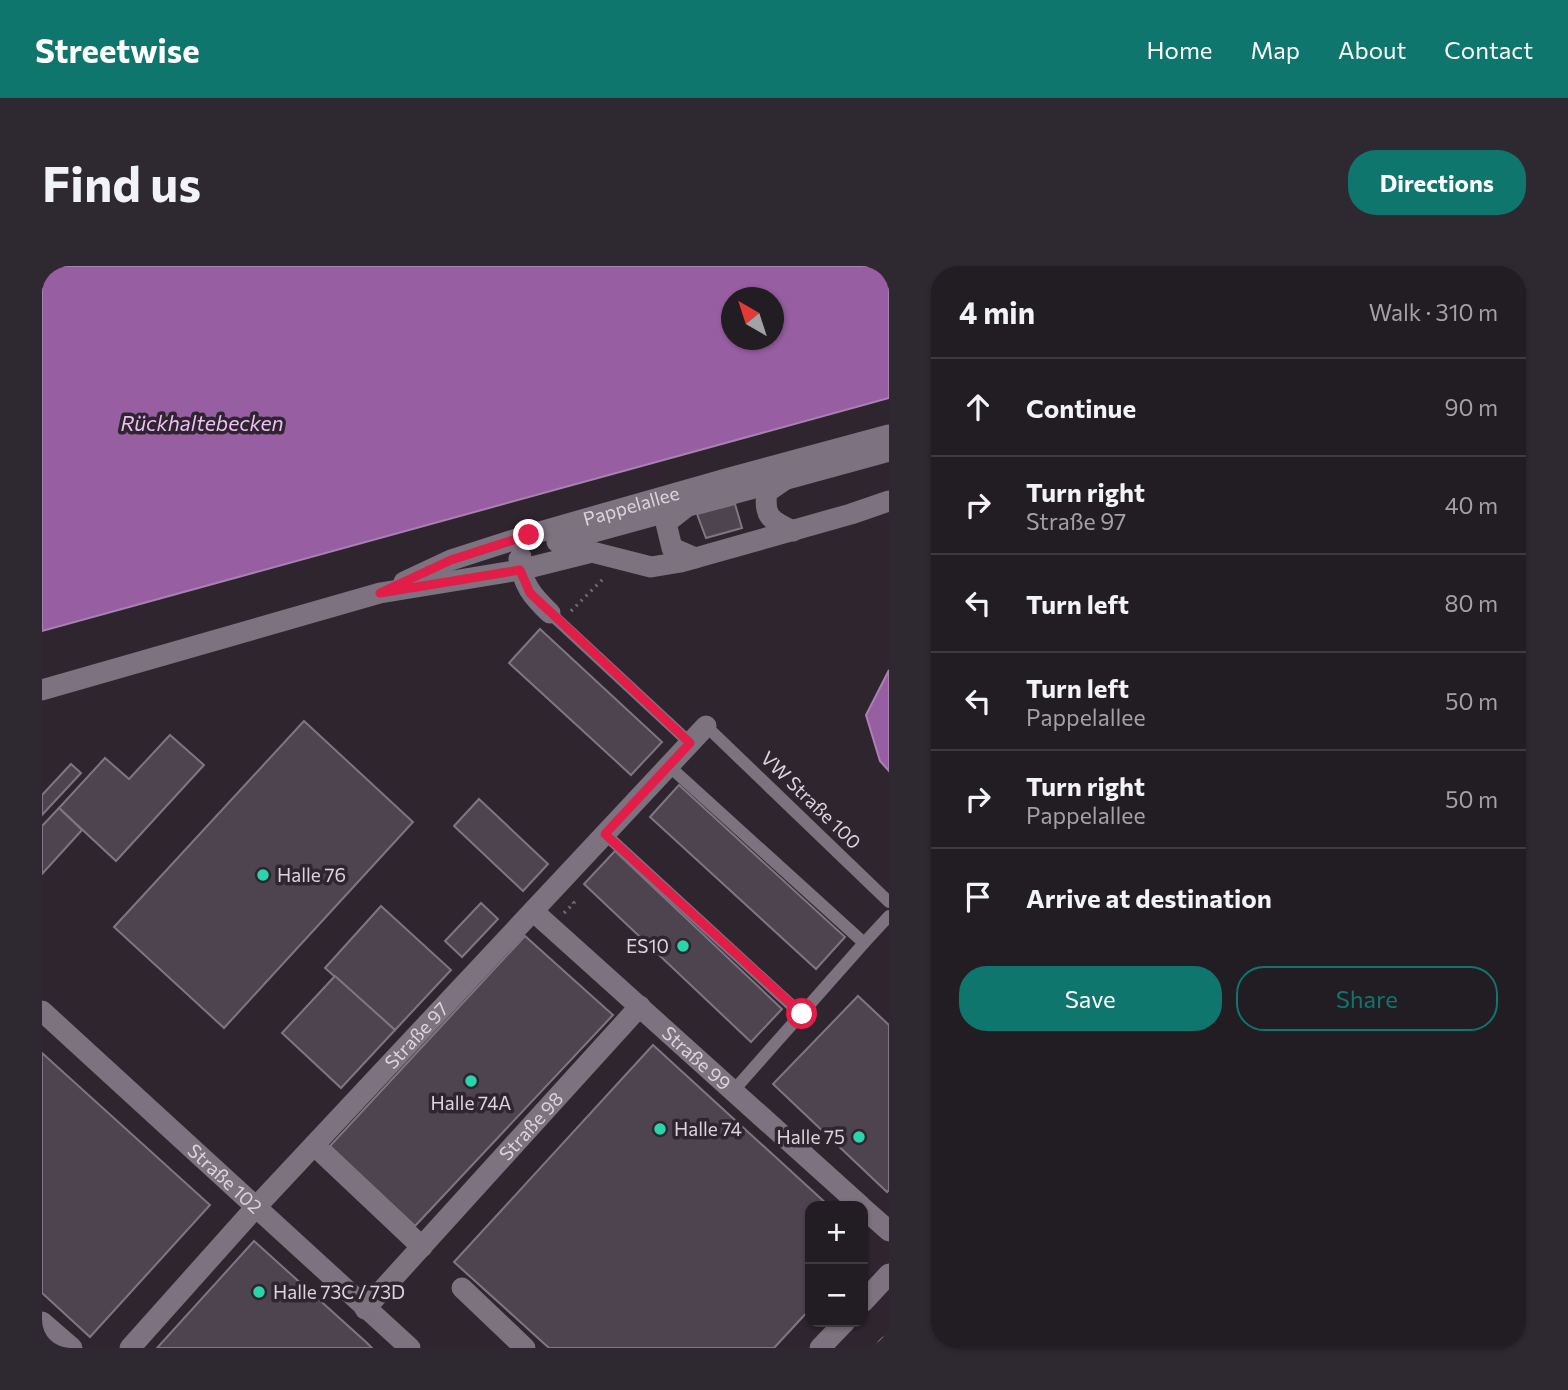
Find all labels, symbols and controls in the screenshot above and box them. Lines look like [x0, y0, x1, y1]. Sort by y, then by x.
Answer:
text: Streetwise [35, 29, 200, 70]
text: Home [1147, 35, 1213, 64]
text: Map [1251, 35, 1300, 64]
text: About [1338, 35, 1406, 64]
text: Contact [1444, 35, 1533, 64]
button: Directions [1348, 150, 1526, 215]
text: Find us [42, 152, 201, 212]
north arrow [721, 287, 784, 350]
text: 4 min [959, 293, 1035, 330]
text: Walk · 310 m [1369, 298, 1498, 326]
icon: ahead [959, 388, 997, 426]
text: Continue [1026, 392, 1136, 423]
text: 90 m [1445, 393, 1498, 421]
water label: Rückhaltebecken [120, 410, 284, 435]
text: Turn right [1026, 476, 1145, 507]
street label: Pappelallee [580, 481, 682, 530]
icon: right [959, 486, 997, 524]
text: 40 m [1445, 491, 1498, 519]
text: Straße 97 [1026, 507, 1126, 535]
route end [513, 519, 544, 550]
icon: left [959, 584, 997, 622]
text: Turn left [1026, 588, 1129, 619]
text: 80 m [1445, 589, 1498, 617]
text: Turn left [1026, 672, 1129, 703]
icon: left [959, 682, 997, 720]
text: 50 m [1445, 687, 1498, 715]
text: Pappelallee [1026, 703, 1146, 731]
street label: VW Straße 100 [757, 746, 866, 853]
text: Turn right [1026, 770, 1145, 801]
icon: right [959, 780, 997, 818]
text: 50 m [1445, 785, 1498, 813]
text: Pappelallee [1026, 801, 1146, 829]
place label: Halle 76 [277, 863, 346, 886]
marker: Halle 76 [255, 867, 271, 883]
icon: arrive [959, 878, 997, 916]
text: Arrive at destination [1026, 882, 1272, 913]
place label: ES10 [626, 934, 669, 957]
marker: ES10 [675, 938, 691, 954]
button: Save [959, 966, 1222, 1031]
button: Share [1236, 966, 1498, 1031]
street label: Straße 97 [379, 997, 453, 1073]
route start [786, 998, 817, 1029]
street label: Straße 99 [658, 1021, 736, 1095]
marker: Halle 74A [463, 1073, 479, 1089]
street label: Straße 98 [494, 1087, 568, 1165]
place label: Halle 74A [431, 1091, 511, 1114]
place label: Halle 74 [674, 1117, 742, 1140]
marker: Halle 74 [652, 1121, 668, 1137]
place label: Halle 75 [777, 1125, 845, 1148]
marker: Halle 75 [851, 1129, 867, 1145]
street label: Straße 102 [183, 1138, 267, 1218]
map controls [805, 1201, 868, 1327]
button: + [805, 1201, 868, 1264]
button: − [805, 1264, 868, 1327]
place label: Halle 73C / 73D [273, 1280, 405, 1303]
marker: Halle 73C / 73D [251, 1284, 267, 1300]

